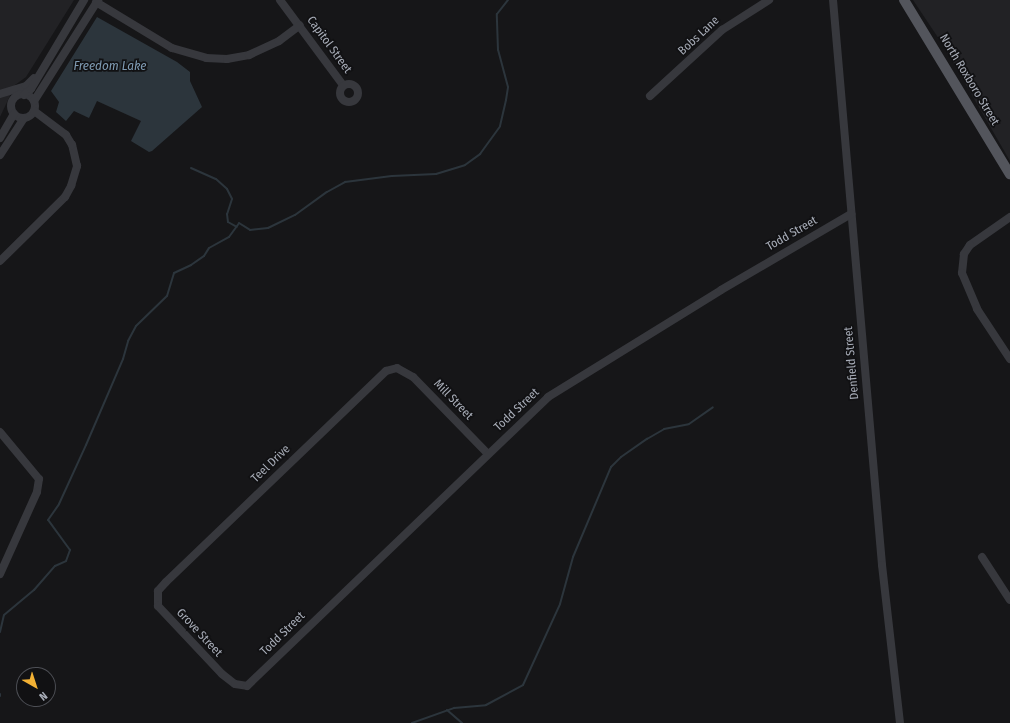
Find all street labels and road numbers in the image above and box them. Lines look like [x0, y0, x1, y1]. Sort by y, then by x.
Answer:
street label: Bobs Lane [676, 13, 722, 59]
street label: Capitol Street [304, 14, 354, 76]
street label: North Roxboro Street [936, 32, 1002, 128]
street label: Todd Street [764, 214, 820, 254]
street label: Denfield Street [842, 326, 862, 400]
street label: Mill Street [430, 377, 476, 423]
street label: Todd Street [491, 386, 543, 434]
street label: Teel Drive [249, 442, 293, 486]
street label: Grove Street [173, 606, 225, 660]
street label: Todd Street [258, 609, 308, 659]

